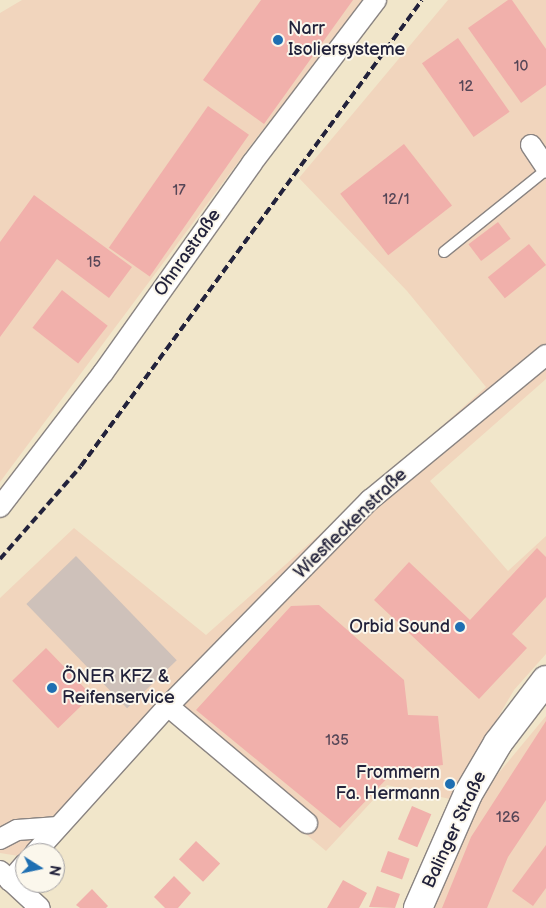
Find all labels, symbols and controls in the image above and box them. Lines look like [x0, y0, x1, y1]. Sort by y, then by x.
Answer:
place label: Narr Isoliersysteme [288, 19, 405, 62]
marker: Narr Isoliersysteme [272, 34, 284, 46]
house number: 10 [514, 58, 528, 76]
house number: 12 [459, 78, 473, 96]
house number: 17 [172, 182, 186, 200]
house number: 12/1 [382, 191, 410, 209]
street label: Ohnrastraße [150, 205, 226, 301]
house number: 15 [87, 254, 101, 272]
street label: Wiesfleckenstraße [290, 465, 412, 583]
place label: Orbid Sound [349, 616, 450, 638]
marker: Orbid Sound [454, 621, 466, 633]
place label: ÖNER KFZ & Reifenservice [62, 667, 175, 710]
marker: ÖNER KFZ & Reifenservice [46, 682, 58, 694]
house number: 135 [325, 732, 349, 750]
place label: Frommern Fa. Hermann [336, 763, 440, 806]
street label: Balinger Straße [418, 768, 492, 892]
marker: Frommern Fa. Hermann [444, 778, 456, 790]
house number: 126 [496, 809, 520, 827]
north arrow [15, 843, 65, 893]
text: N [45, 864, 64, 877]

